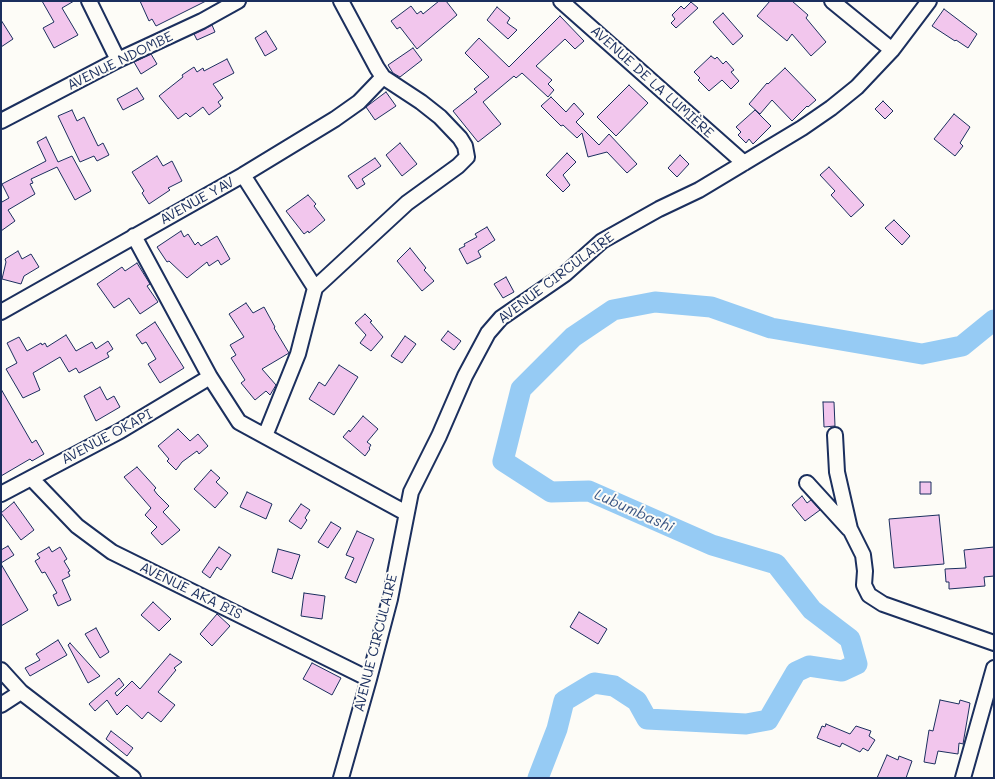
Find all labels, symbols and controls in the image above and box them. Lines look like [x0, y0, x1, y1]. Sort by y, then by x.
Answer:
street label: AVENUE DE LA LUMIÈRE [587, 22, 717, 142]
street label: AVENUE NDOMBE [64, 28, 176, 94]
street label: AVENUE YAV [157, 174, 237, 228]
street label: AVENUE CIRCULAIRE [494, 229, 618, 327]
street label: AVENUE OKAPI [59, 406, 155, 468]
water label: Lubumbashi [591, 485, 677, 537]
street label: AVENUE AKA BIS [137, 559, 245, 623]
street label: AVENUE CIRCULAIRE [351, 572, 401, 714]

